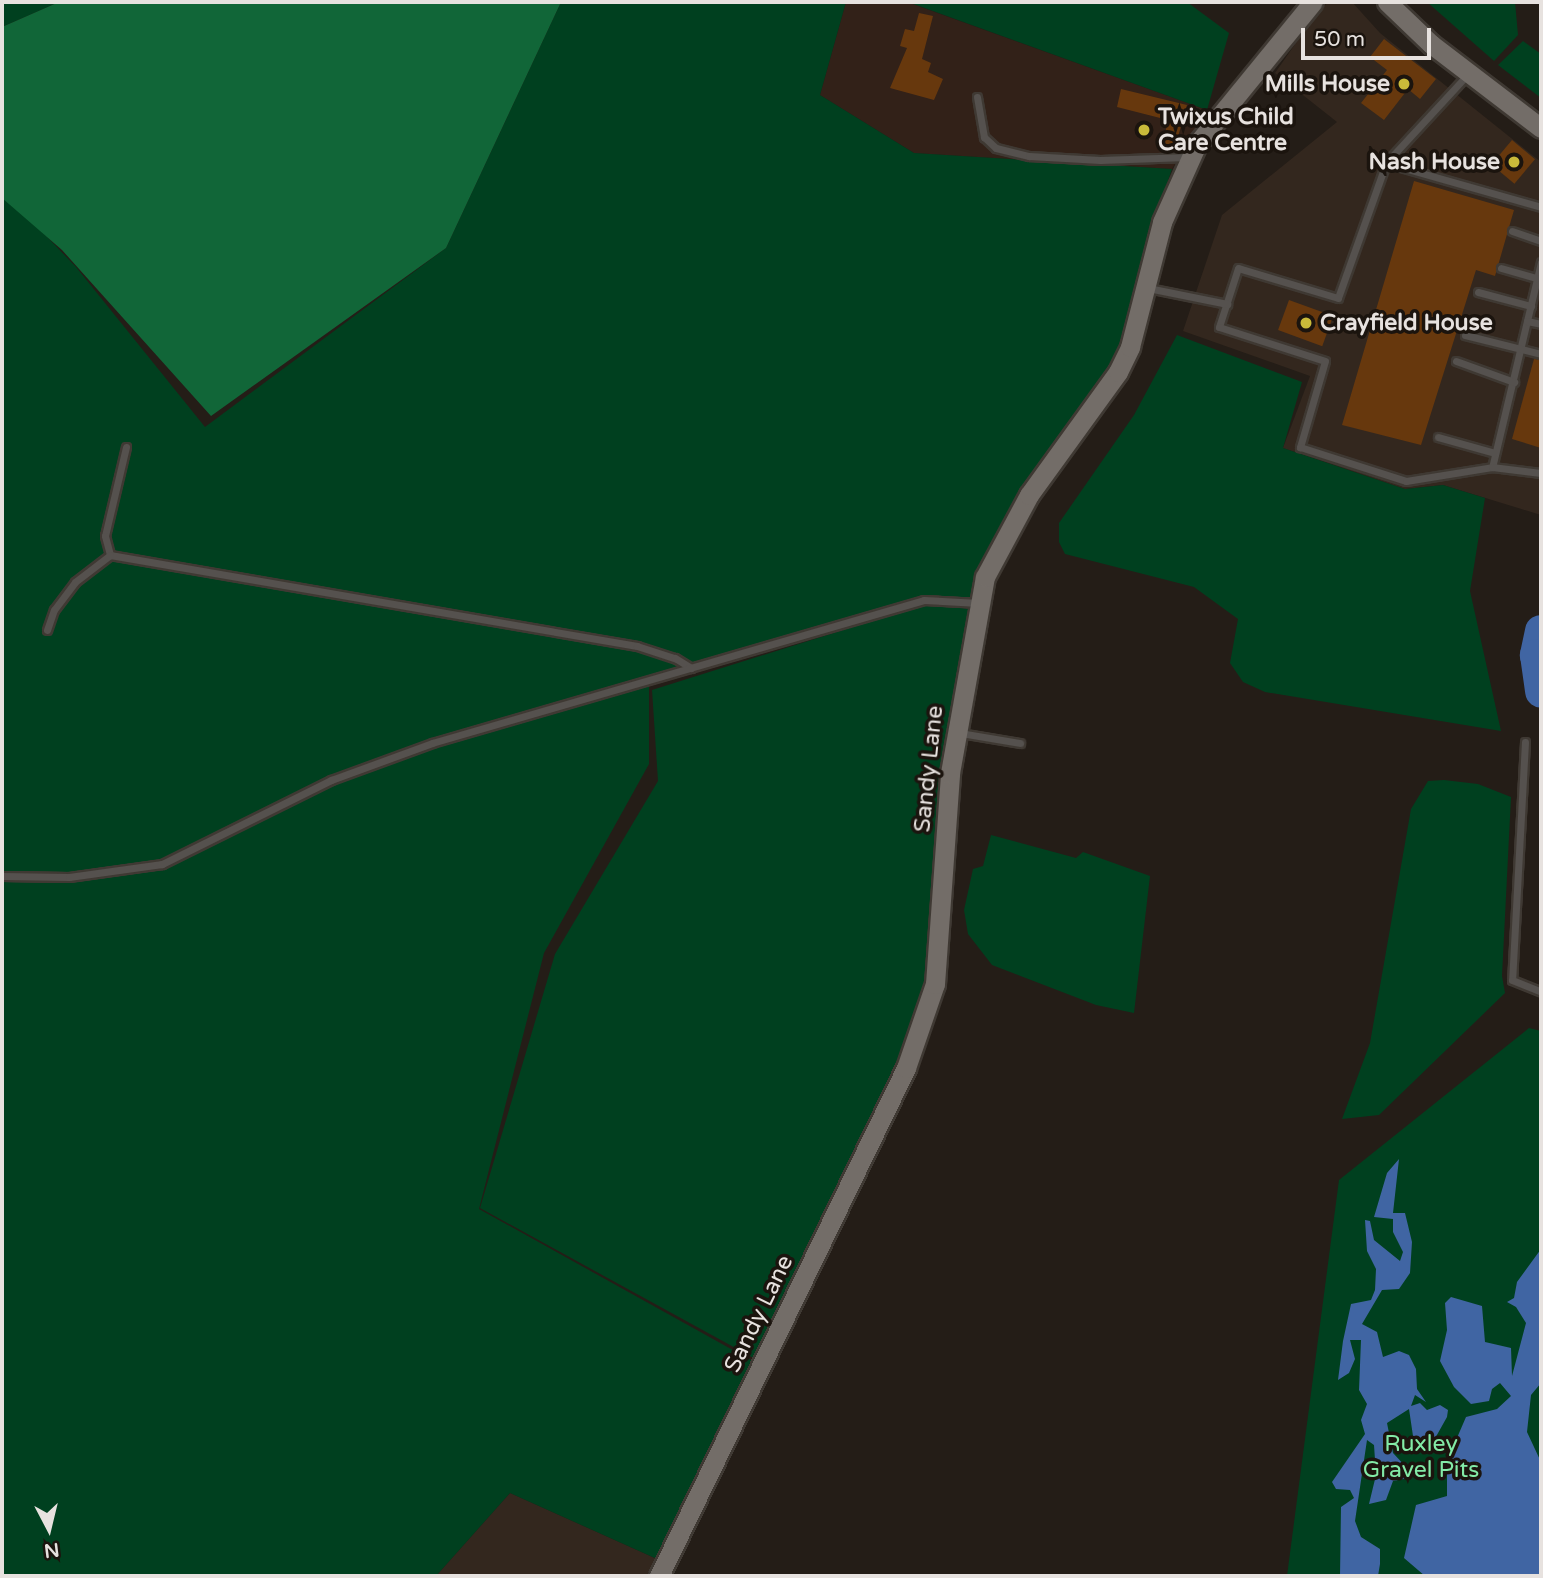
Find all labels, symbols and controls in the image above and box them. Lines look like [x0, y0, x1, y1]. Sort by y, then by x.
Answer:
scale bar [1305, 14, 1434, 58]
text: 50 m [1314, 27, 1365, 52]
place label: Mills House [1265, 70, 1390, 98]
marker: Mills House [1396, 76, 1412, 92]
place label: Twixus Child Care Centre [1158, 103, 1294, 157]
marker: Twixus Child Care Centre [1136, 122, 1152, 138]
place label: Nash House [1368, 148, 1500, 176]
marker: Nash House [1506, 154, 1522, 170]
place label: Crayfield House [1320, 309, 1493, 337]
marker: Crayfield House [1298, 315, 1314, 331]
street label: Sandy Lane [909, 704, 949, 834]
street label: Sandy Lane [719, 1251, 799, 1377]
park label: Ruxley Gravel Pits [1363, 1430, 1479, 1484]
north arrow [14, 1494, 84, 1564]
text: N [43, 1538, 60, 1562]

